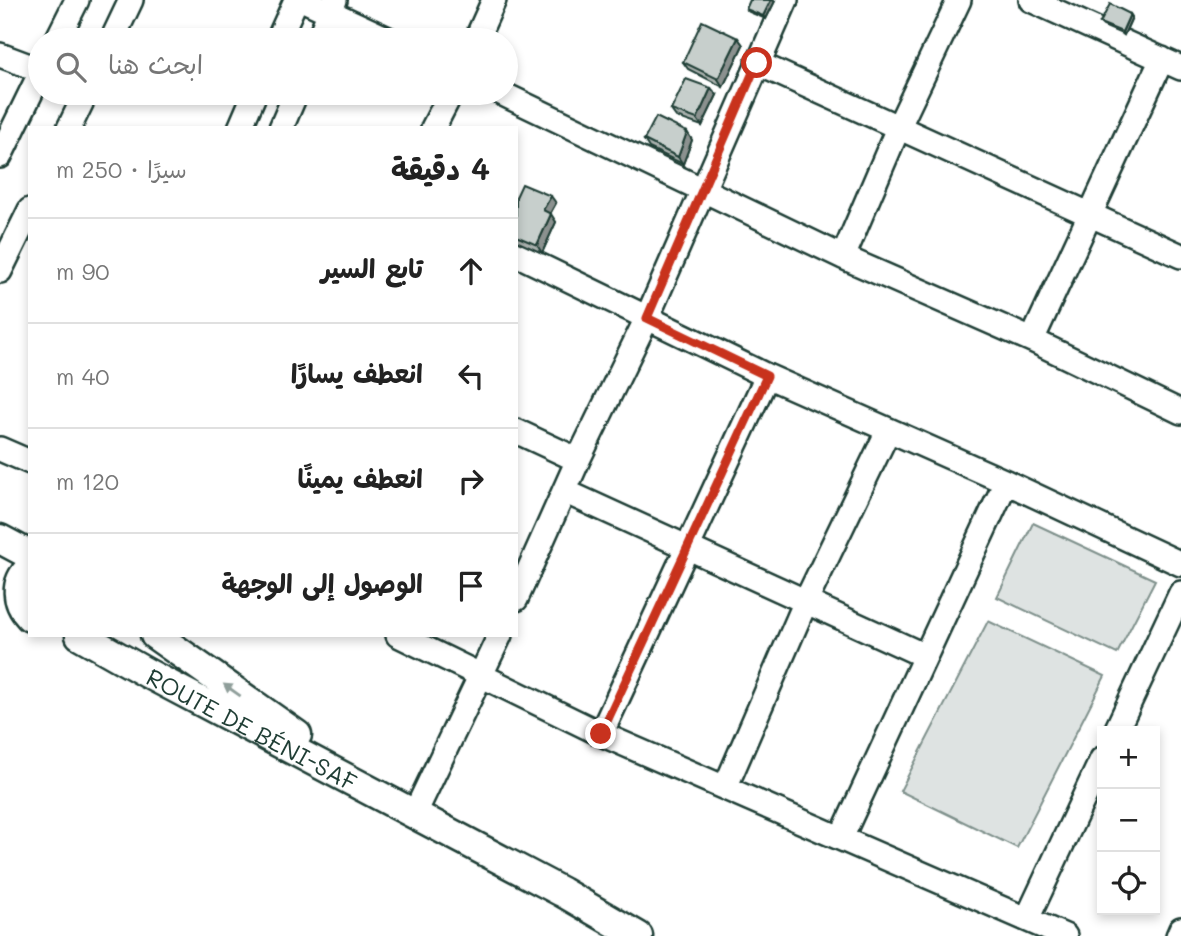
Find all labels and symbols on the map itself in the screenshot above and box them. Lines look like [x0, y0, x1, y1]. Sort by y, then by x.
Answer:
route start [741, 47, 772, 78]
street label: ROUTE DE BÉNI-SAF [142, 660, 363, 797]
one-way arrow [223, 683, 241, 697]
route end [585, 718, 616, 749]

